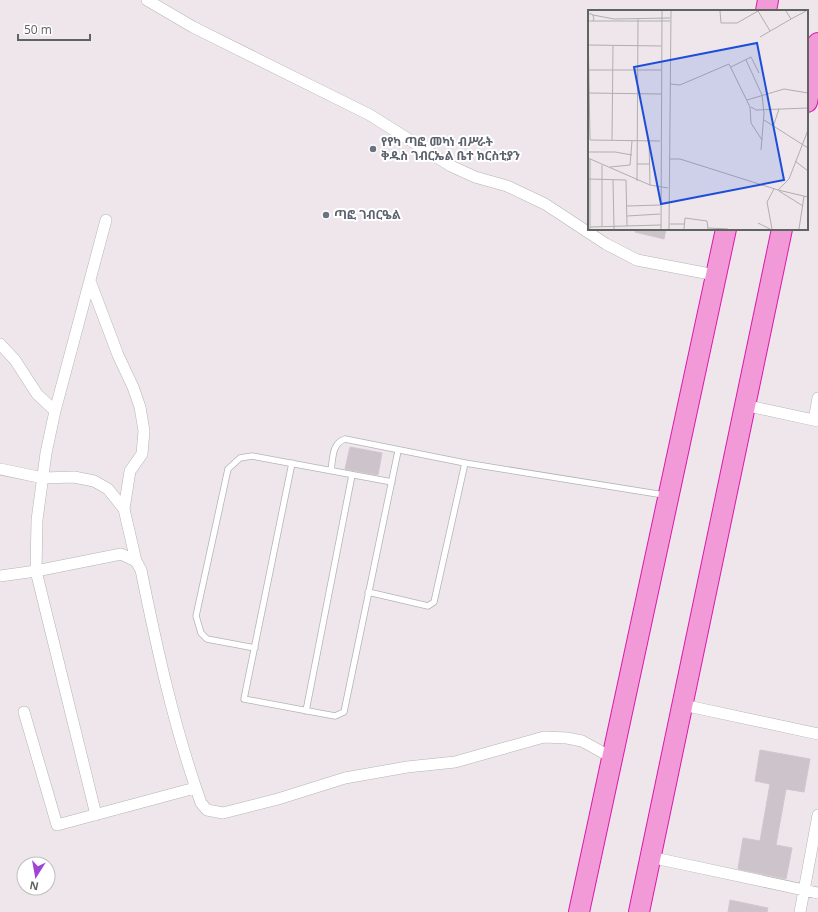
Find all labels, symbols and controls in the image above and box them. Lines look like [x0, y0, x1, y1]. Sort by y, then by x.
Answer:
inset map [588, 10, 808, 230]
scale bar [18, 16, 90, 42]
text: 50 m [24, 21, 52, 38]
place label: የየካ ጣፎ መካነ ብሥራት ቅዱስ ገብርኤል ቤተ ክርስቲያን [381, 133, 520, 164]
marker: የየካ ጣፎ መካነ ብሥራት ቅዱስ ገብርኤል ቤተ ክርስቲያን [368, 144, 378, 154]
place label: ጣፎ ገብርዔል [334, 206, 401, 223]
marker: ጣፎ ገብርዔል [321, 210, 331, 220]
north arrow [16, 856, 56, 896]
text: N [28, 878, 40, 895]

